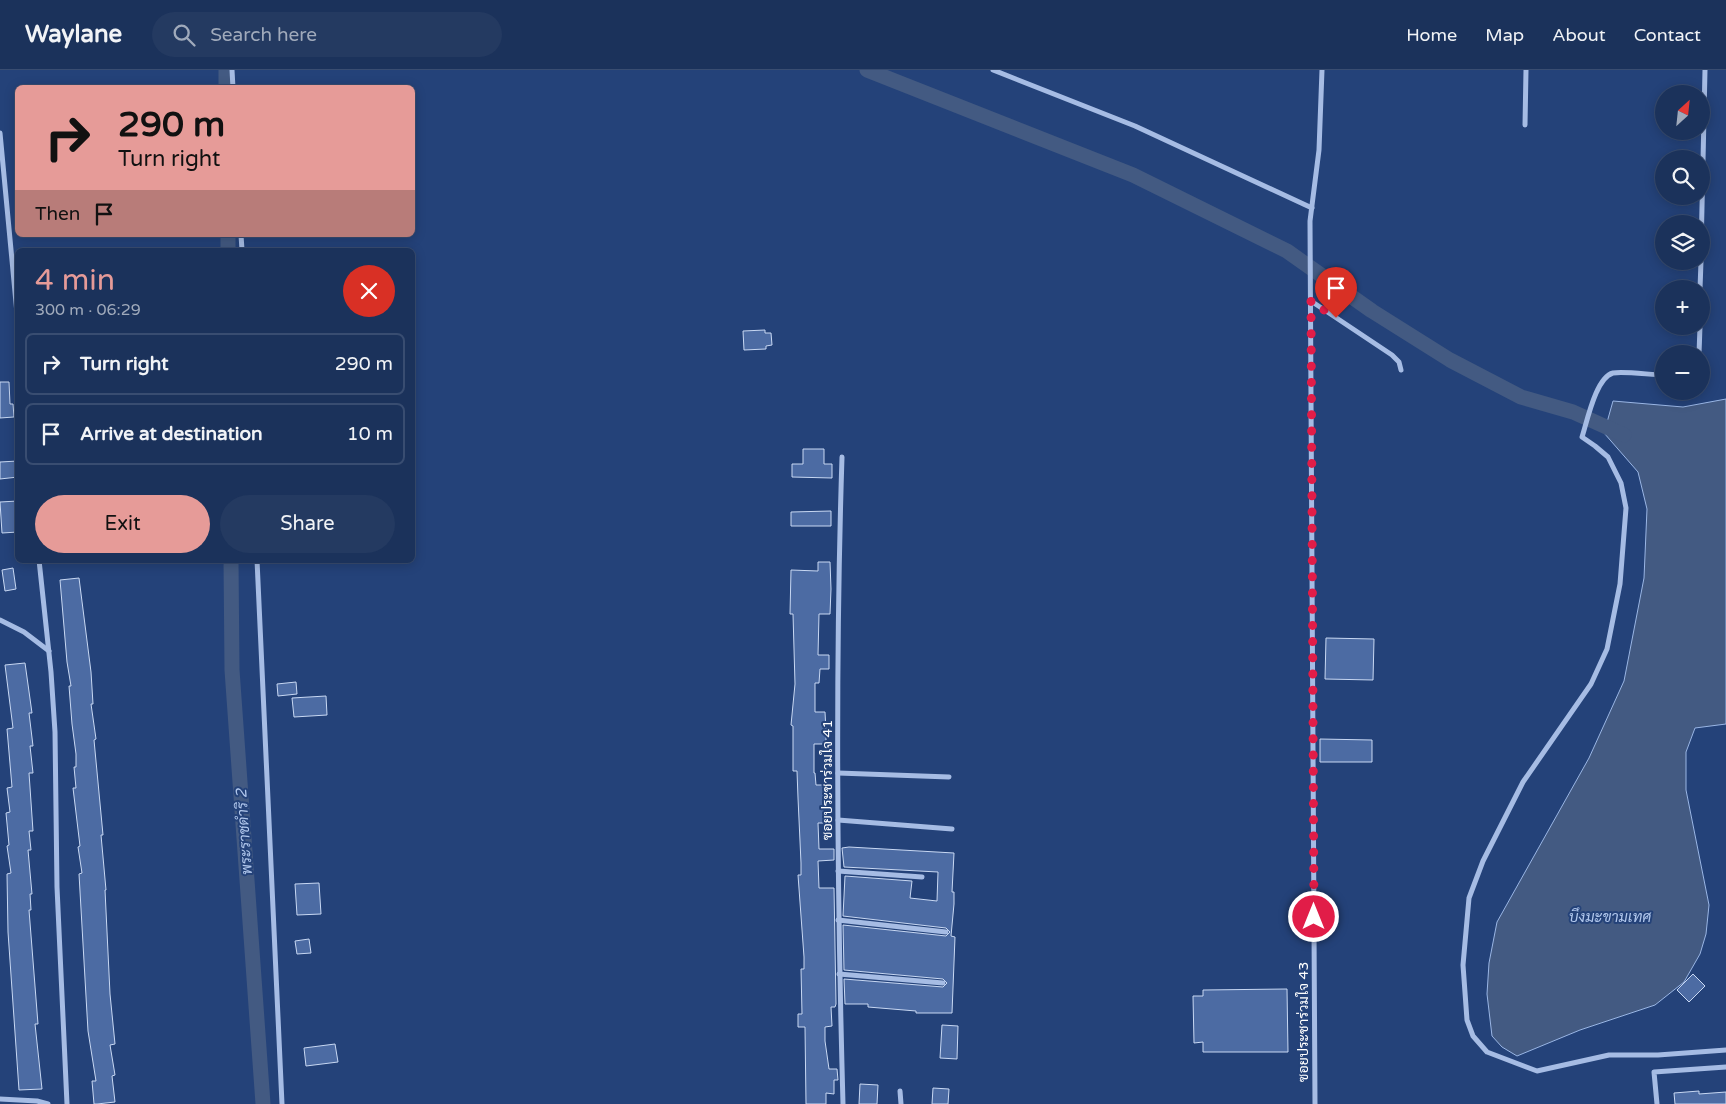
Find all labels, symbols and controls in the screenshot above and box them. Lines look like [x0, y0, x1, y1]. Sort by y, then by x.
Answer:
search box [152, 12, 502, 57]
text: Waylane [25, 20, 122, 49]
icon: search [170, 21, 198, 49]
text: Search here [210, 24, 317, 46]
text: Home [1406, 24, 1457, 46]
text: Map [1485, 24, 1524, 46]
text: About [1552, 24, 1606, 46]
text: Contact [1634, 24, 1701, 46]
north arrow [1655, 85, 1710, 140]
map controls [1655, 85, 1710, 400]
text: 290 m [118, 104, 225, 146]
icon: right [35, 105, 100, 170]
text: Turn right [118, 146, 220, 172]
button: search [1655, 150, 1710, 205]
icon: arrive [90, 200, 118, 228]
text: Then [35, 203, 80, 225]
button: layers [1655, 215, 1710, 270]
text: 4 min [35, 262, 115, 299]
button: close [343, 265, 395, 317]
pin [1315, 267, 1357, 318]
icon: arrive [1322, 274, 1350, 302]
button: + [1655, 280, 1710, 335]
text: 300 m · 06:29 [35, 300, 141, 320]
button: − [1655, 345, 1710, 400]
icon: right [37, 350, 65, 378]
text: Turn right [80, 353, 168, 375]
text: 290 m [335, 353, 393, 375]
icon: arrive [37, 420, 65, 448]
text: Arrive at destination [80, 423, 263, 445]
text: 10 m [347, 423, 393, 445]
button: Exit [35, 495, 210, 553]
button: Share [220, 495, 395, 553]
street label: ซอยประชาร่วมใจ 41 [819, 720, 836, 840]
water label: พระราชดำริ 2 [232, 787, 256, 876]
position arrow [1287, 890, 1339, 942]
water label: บึงมะขามเทศ [1569, 907, 1652, 926]
street label: ซอยประชาร่วมใจ 43 [1295, 962, 1312, 1082]

